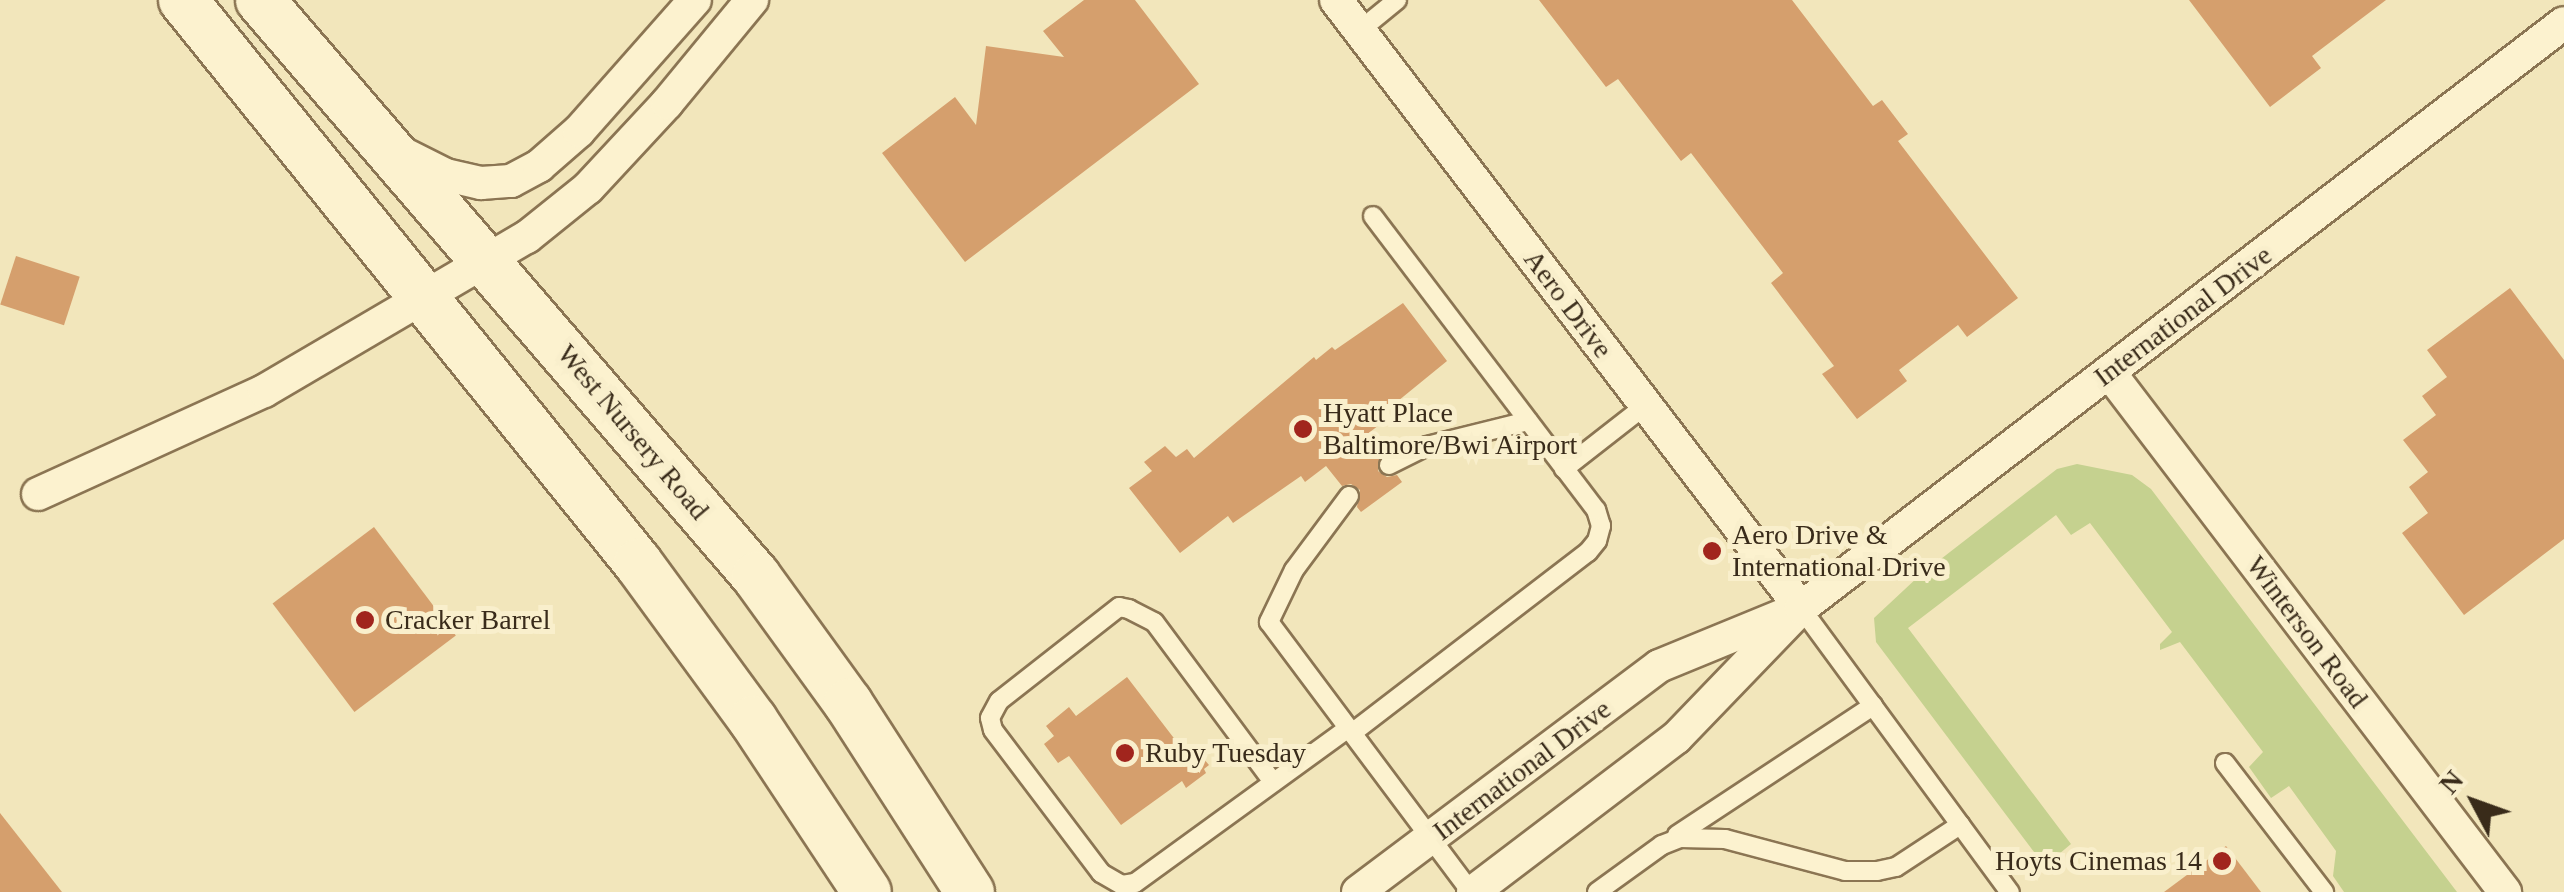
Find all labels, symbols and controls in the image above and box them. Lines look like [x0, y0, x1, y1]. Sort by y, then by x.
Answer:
street label: International Drive [2088, 238, 2278, 394]
street label: Aero Drive [1516, 243, 1620, 365]
street label: West Nursery Road [550, 337, 716, 527]
place label: Hyatt Place Baltimore/Bwi Airport [1323, 396, 1579, 462]
marker: Hyatt Place Baltimore/Bwi Airport [1292, 418, 1314, 440]
place label: Aero Drive & International Drive [1732, 518, 1946, 584]
marker: Aero Drive & International Drive [1701, 540, 1723, 562]
street label: Winterson Road [2239, 549, 2375, 715]
place label: Cracker Barrel [385, 603, 551, 637]
marker: Cracker Barrel [354, 609, 376, 631]
street label: International Drive [1427, 692, 1617, 848]
place label: Ruby Tuesday [1145, 736, 1307, 770]
marker: Ruby Tuesday [1114, 742, 1136, 764]
north arrow [2424, 752, 2524, 852]
text: N [2433, 764, 2469, 800]
place label: Hoyts Cinemas 14 [1995, 844, 2202, 878]
marker: Hoyts Cinemas 14 [2211, 850, 2233, 872]

